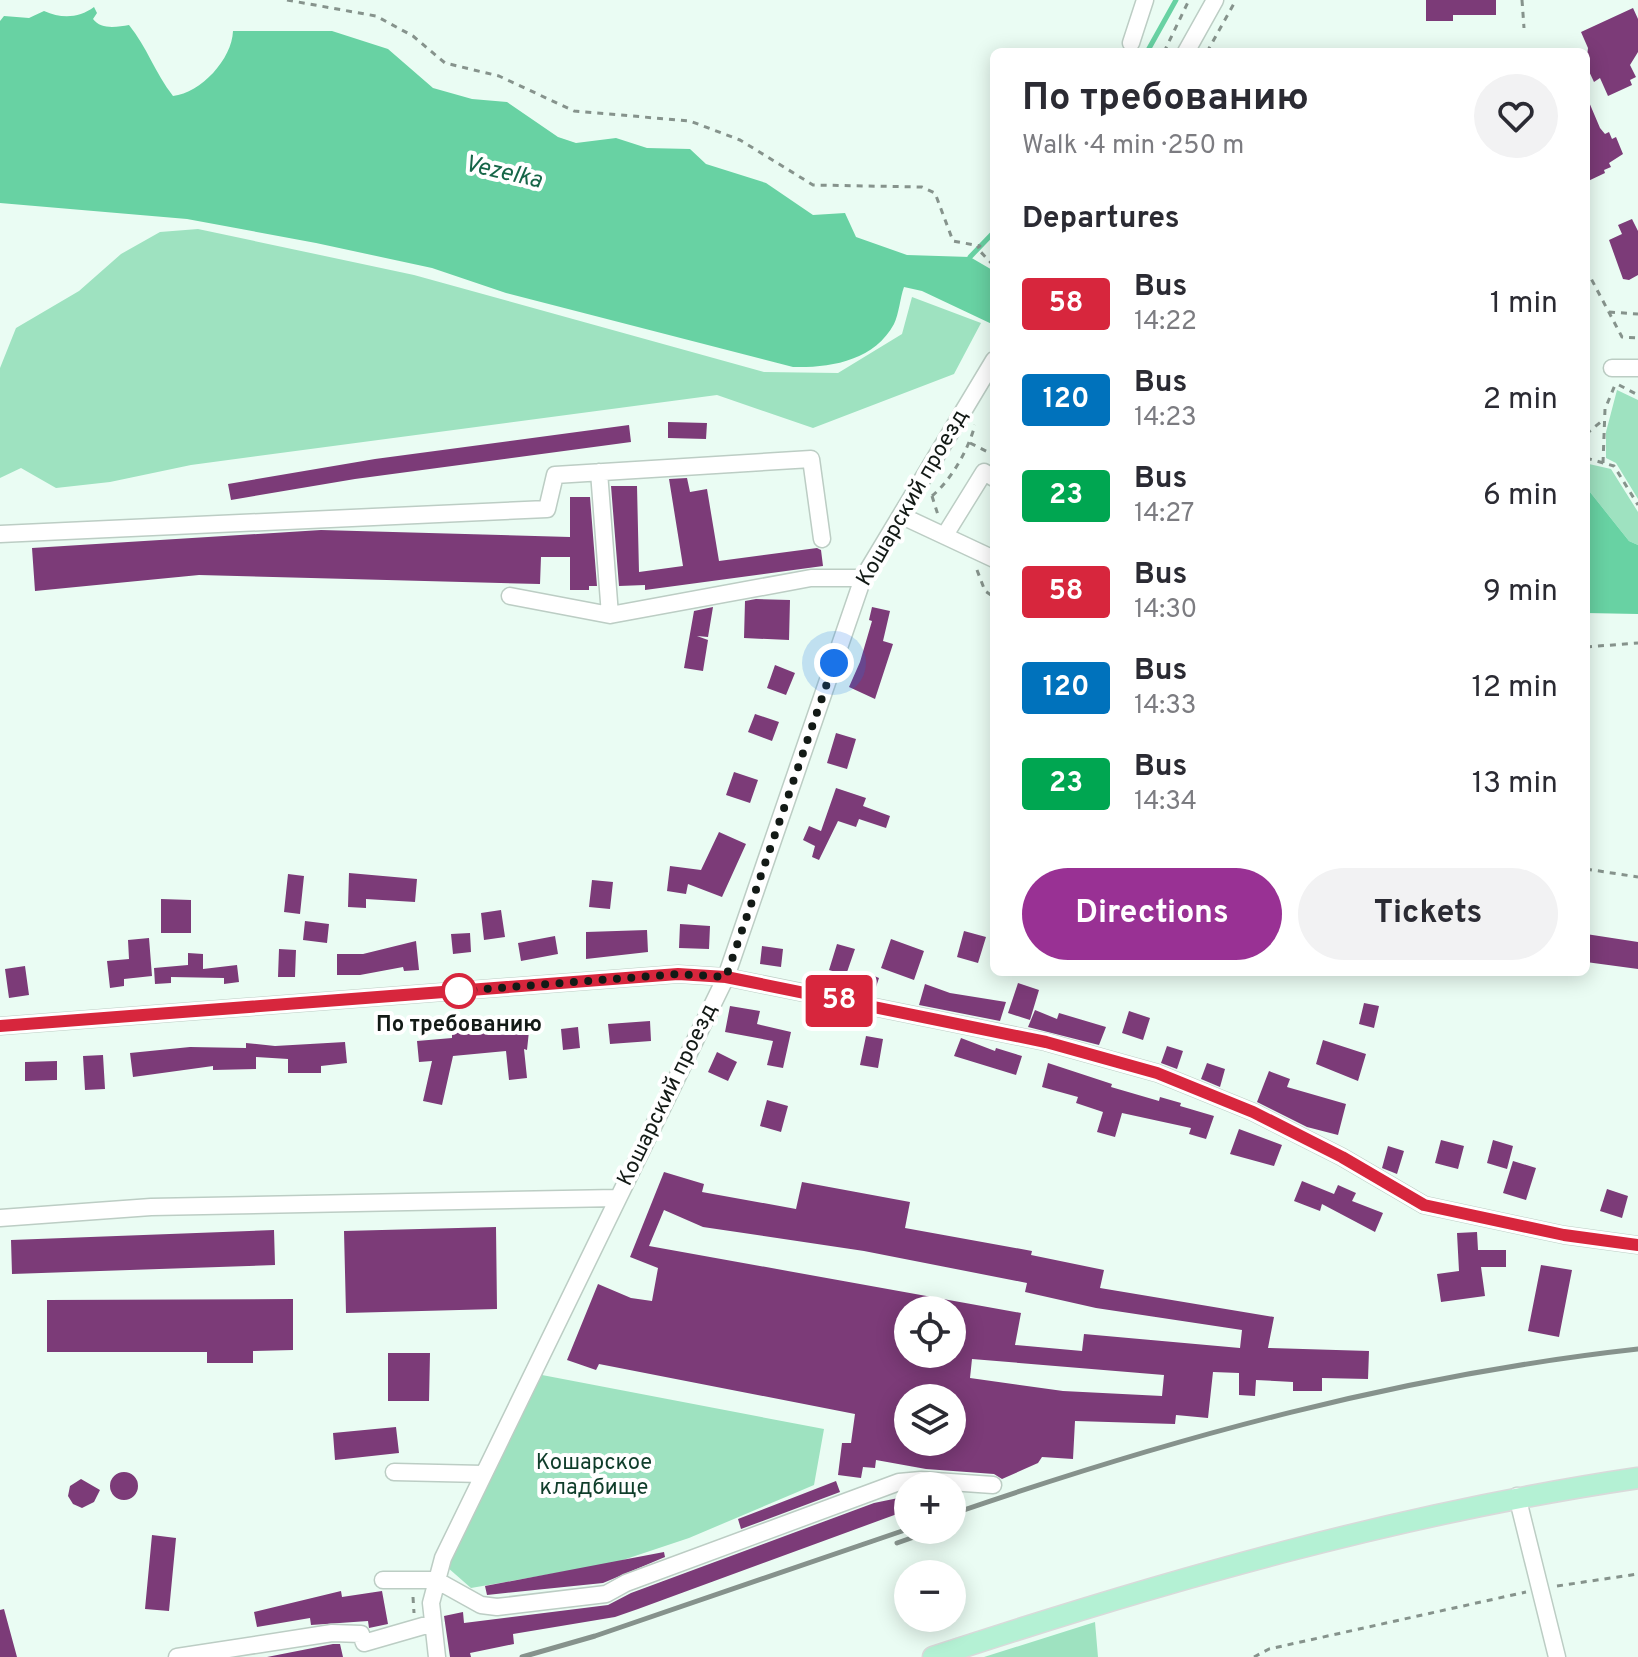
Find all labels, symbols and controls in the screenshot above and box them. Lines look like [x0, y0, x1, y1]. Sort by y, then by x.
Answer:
button: heart [1474, 74, 1558, 158]
text: По требованию [1022, 75, 1309, 124]
text: Walk · 4 min · 250 m [1022, 130, 1244, 163]
water label: Vezelka [461, 150, 545, 197]
text: Departures [1022, 201, 1180, 238]
text: Bus [1134, 269, 1187, 306]
text: 58 [1049, 286, 1083, 322]
text: 1 min [1490, 286, 1558, 323]
text: 14:22 [1134, 306, 1197, 339]
text: Bus [1134, 365, 1187, 402]
text: 120 [1043, 382, 1089, 418]
text: 2 min [1483, 382, 1558, 419]
text: 14:23 [1134, 402, 1197, 435]
street label: Кошарский проезд [851, 405, 975, 591]
text: Bus [1134, 461, 1187, 498]
text: 23 [1049, 478, 1083, 514]
text: 6 min [1483, 478, 1558, 515]
text: 14:27 [1134, 498, 1194, 531]
text: Bus [1134, 557, 1187, 594]
text: 58 [1049, 574, 1083, 610]
text: 9 min [1483, 574, 1558, 611]
text: 14:30 [1134, 594, 1197, 627]
your location [814, 643, 854, 683]
text: Bus [1134, 653, 1187, 690]
text: 120 [1043, 670, 1089, 706]
text: 12 min [1471, 670, 1558, 707]
text: 14:33 [1134, 690, 1196, 723]
text: Bus [1134, 749, 1187, 786]
text: 23 [1049, 766, 1083, 802]
text: 13 min [1472, 766, 1558, 803]
text: 14:34 [1134, 786, 1197, 819]
button: Directions [1022, 868, 1282, 960]
button: Tickets [1298, 868, 1558, 960]
marker: По требованию [442, 974, 476, 1008]
line badge: 58 [803, 975, 875, 1027]
text: 58 [822, 983, 856, 1019]
street label: Кошарский проезд [612, 999, 724, 1191]
place label: По требованию [376, 1012, 542, 1039]
map controls [894, 1296, 966, 1632]
button: locate [894, 1296, 966, 1368]
button: layers [894, 1384, 966, 1456]
park label: Кошарское кладбище [536, 1450, 652, 1502]
button: + [894, 1472, 966, 1544]
button: − [894, 1560, 966, 1632]

